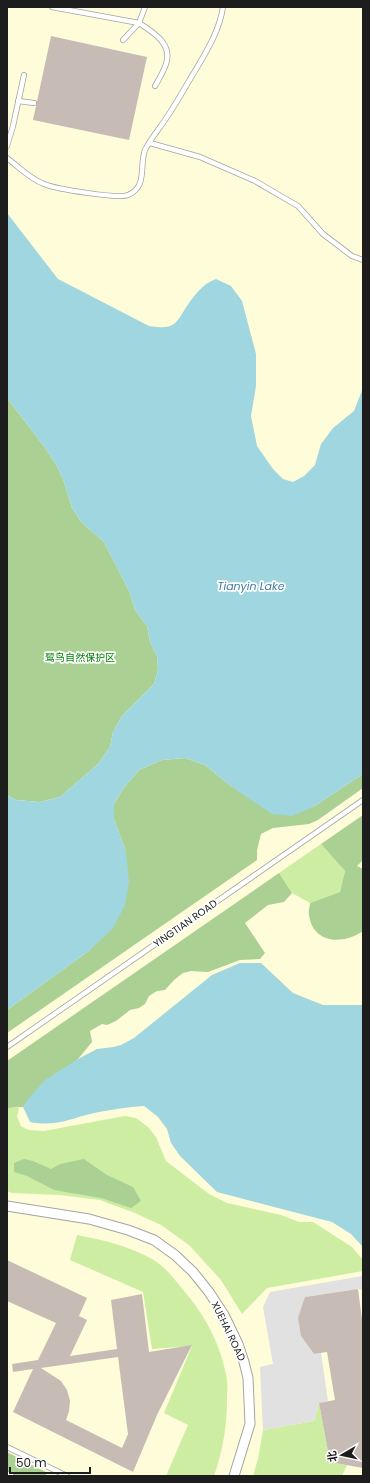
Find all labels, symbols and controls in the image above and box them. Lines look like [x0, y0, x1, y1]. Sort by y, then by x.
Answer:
water label: Tianyin Lake [217, 578, 285, 594]
park label: 鹭鸟自然保护区 [45, 650, 115, 665]
street label: YINGTIAN ROAD [150, 896, 220, 951]
street label: XUEHAI ROAD [208, 1299, 249, 1364]
north arrow [322, 1435, 362, 1475]
scale bar [10, 1449, 90, 1475]
text: 北 [323, 1450, 341, 1463]
text: 50 m [16, 1454, 47, 1471]

